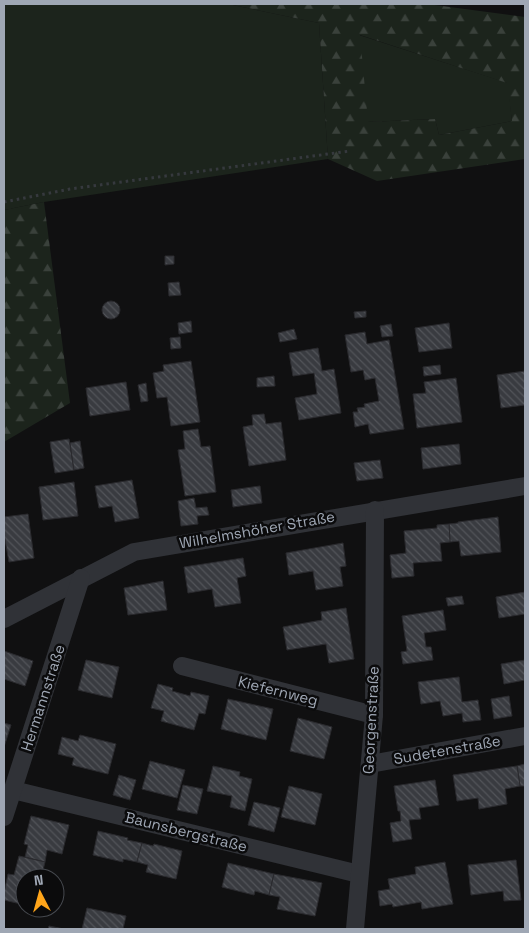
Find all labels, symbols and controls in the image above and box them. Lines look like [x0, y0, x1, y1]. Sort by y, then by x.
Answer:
street label: Wilhelmshöher Straße [178, 506, 336, 553]
street label: Hermannstraße [16, 642, 69, 754]
street label: Georgenstraße [358, 665, 383, 774]
street label: Kiefernweg [236, 671, 320, 710]
street label: Sudetenstraße [392, 731, 502, 768]
street label: Baunsbergstraße [123, 807, 249, 856]
north arrow [15, 868, 65, 918]
text: N [33, 871, 44, 890]

